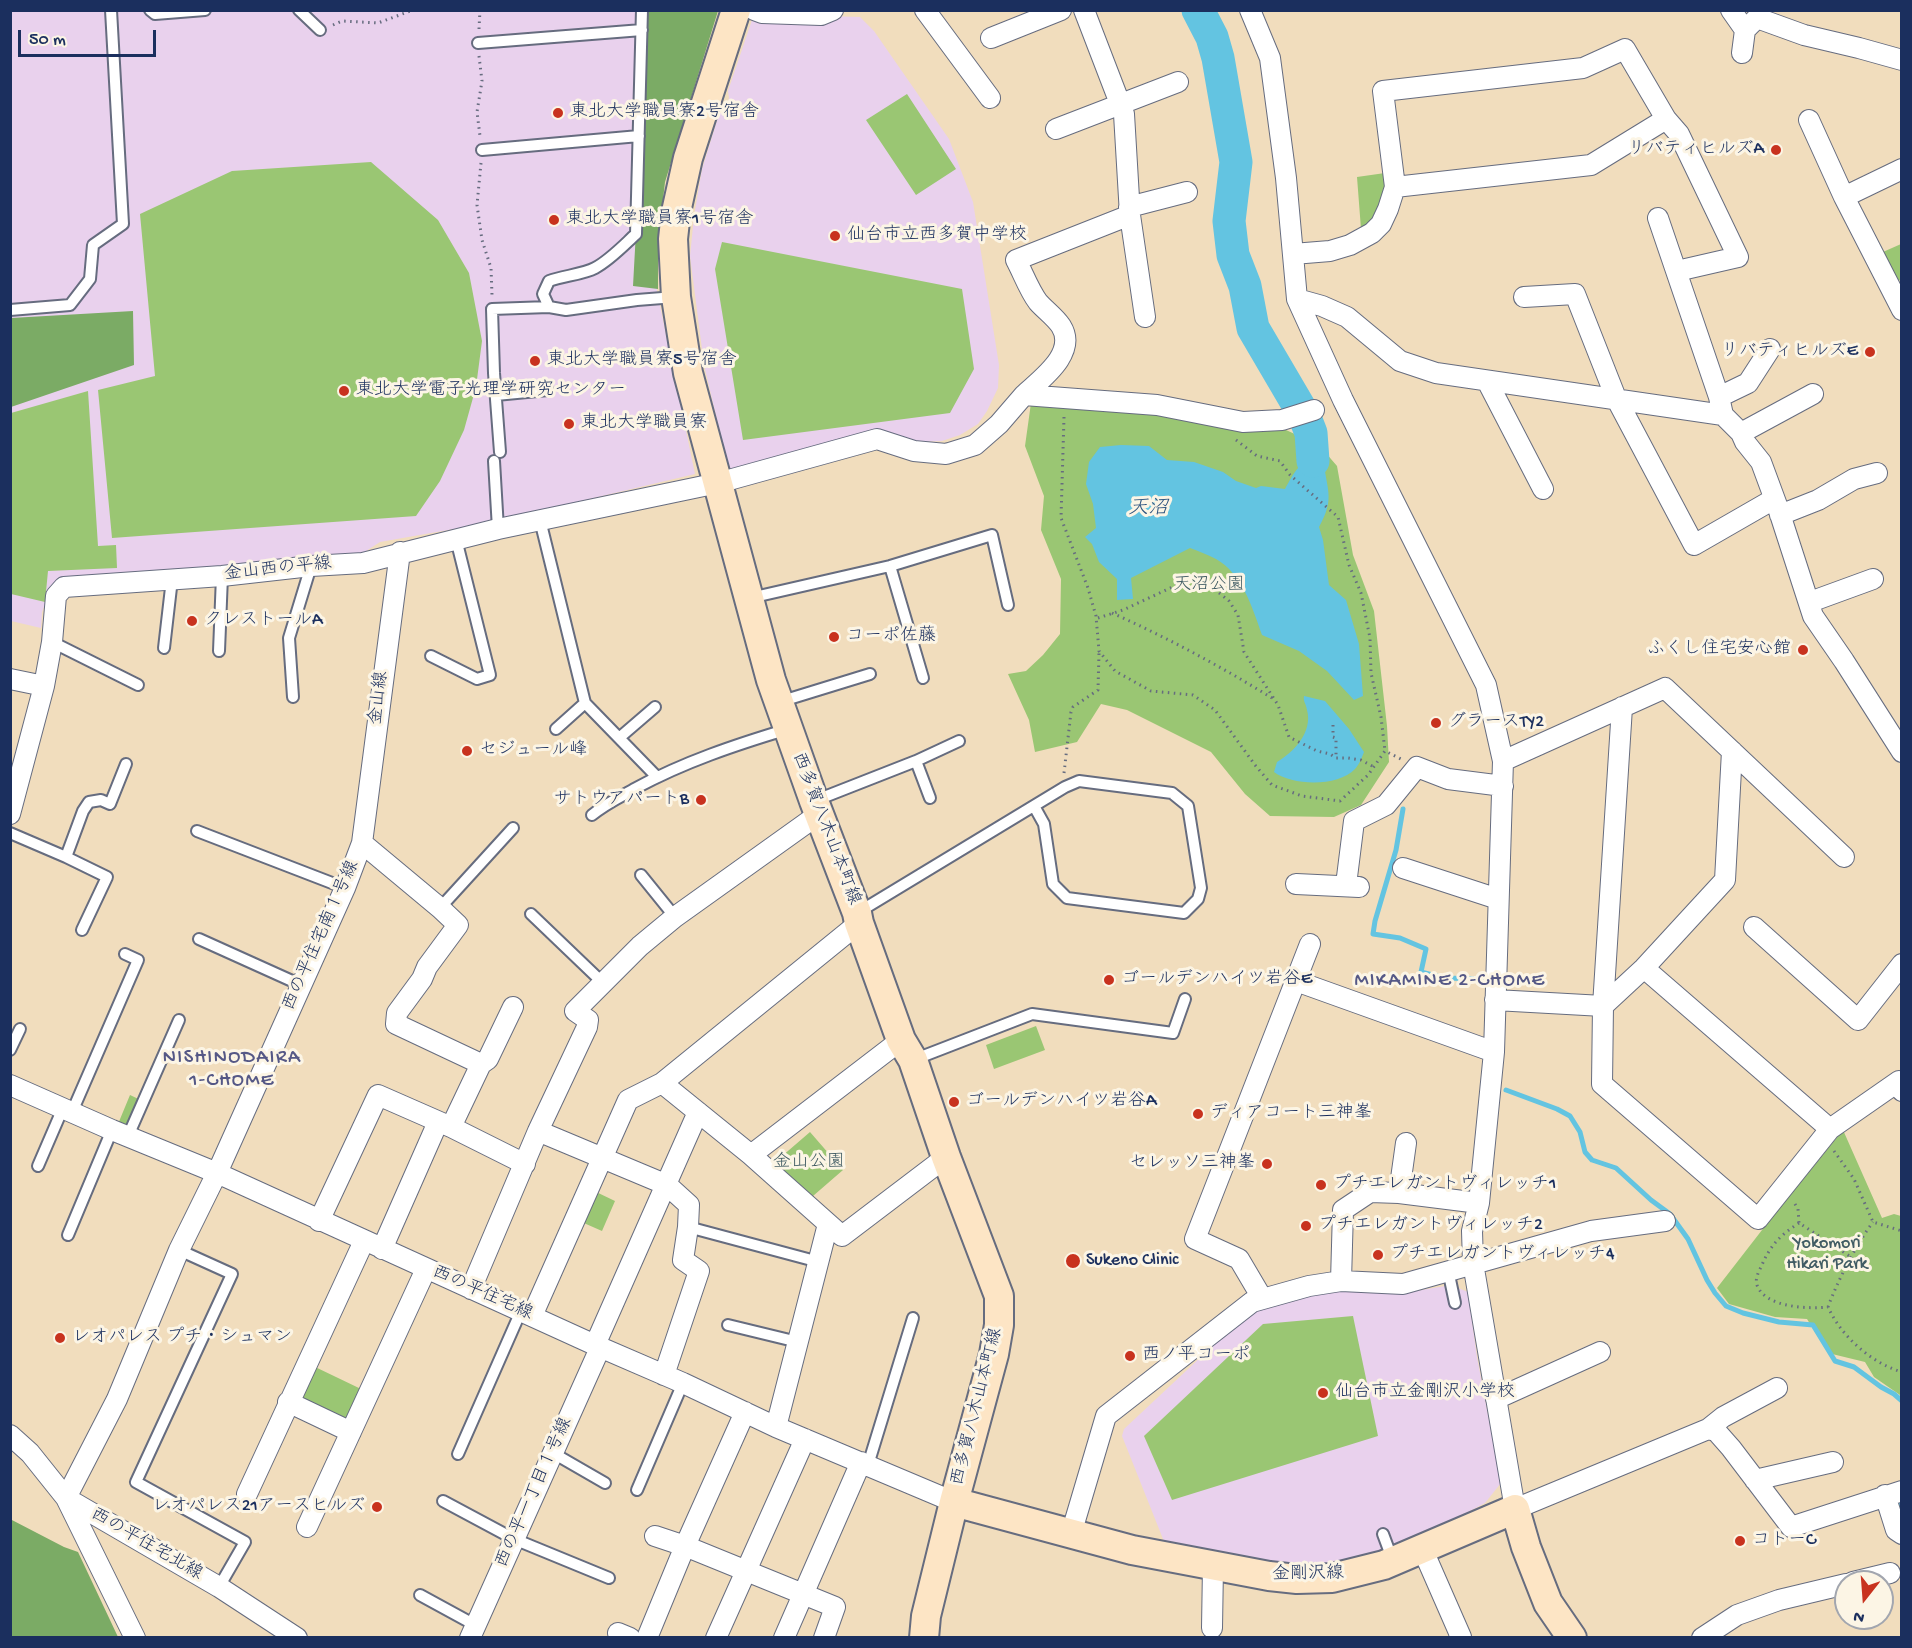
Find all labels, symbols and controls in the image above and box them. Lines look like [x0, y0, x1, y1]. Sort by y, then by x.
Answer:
scale bar [21, 18, 159, 56]
text: 50 m [29, 30, 66, 51]
place label: 東北大学職員寮2号宿舎 [570, 102, 759, 124]
marker: 東北大学職員寮2号宿舎 [551, 106, 565, 120]
place label: リバティヒルズA [1627, 139, 1764, 161]
marker: リバティヒルズA [1769, 143, 1783, 157]
place label: 東北大学職員寮1号宿舎 [566, 209, 753, 231]
marker: 東北大学職員寮1号宿舎 [547, 213, 561, 227]
place label: 仙台市立西多賀中学校 [847, 225, 1027, 247]
marker: 仙台市立西多賀中学校 [828, 229, 842, 243]
place label: リバティヒルズE [1721, 341, 1858, 363]
marker: リバティヒルズE [1863, 345, 1877, 359]
place label: 東北大学職員寮5号宿舎 [547, 350, 736, 372]
marker: 東北大学職員寮5号宿舎 [528, 354, 542, 368]
place label: 東北大学電子光理学研究センター [356, 380, 626, 402]
marker: 東北大学電子光理学研究センター [337, 384, 351, 398]
place label: 東北大学職員寮 [581, 413, 707, 435]
marker: 東北大学職員寮 [562, 417, 576, 431]
water label: 天沼 [1128, 498, 1168, 522]
street label: 金山西の平線 [223, 554, 333, 586]
park label: 天沼公園 [1173, 575, 1245, 597]
place label: クレストールA [204, 610, 323, 632]
marker: クレストールA [185, 614, 199, 628]
place label: コーポ佐藤 [846, 626, 936, 648]
marker: コーポ佐藤 [827, 630, 841, 644]
place label: ふくし住宅安心館 [1647, 639, 1791, 661]
marker: ふくし住宅安心館 [1796, 643, 1810, 657]
street label: 金山線 [366, 670, 394, 726]
place label: グラースTY2 [1448, 712, 1544, 734]
marker: グラースTY2 [1429, 716, 1443, 730]
place label: セジュール峰 [479, 740, 587, 762]
marker: セジュール峰 [460, 744, 474, 758]
street label: 西多賀八木山本町線 [786, 750, 864, 908]
place label: サトウアパートB [554, 789, 689, 811]
marker: サトウアパートB [694, 793, 708, 807]
street label: 西の平住宅南１号線 [279, 858, 365, 1014]
place label: ゴールデンハイツ岩谷E [1121, 969, 1312, 991]
district label: MIKAMINE 2-CHOME [1354, 970, 1546, 994]
marker: ゴールデンハイツ岩谷E [1102, 973, 1116, 987]
district label: NISHINODAIRA 1-CHOME [163, 1047, 301, 1094]
place label: ゴールデンハイツ岩谷A [966, 1091, 1157, 1113]
marker: ゴールデンハイツ岩谷A [947, 1095, 961, 1109]
place label: ディアコート三神峯 [1210, 1103, 1372, 1125]
marker: ディアコート三神峯 [1191, 1107, 1205, 1121]
park label: 金山公園 [773, 1152, 845, 1174]
place label: セレッソ三神峯 [1129, 1153, 1255, 1175]
marker: セレッソ三神峯 [1260, 1157, 1274, 1171]
place label: プチエレガントヴィレッチ1 [1333, 1174, 1556, 1196]
marker: プチエレガントヴィレッチ1 [1314, 1178, 1328, 1192]
place label: プチエレガントヴィレッチ2 [1318, 1215, 1543, 1237]
marker: プチエレガントヴィレッチ2 [1299, 1219, 1313, 1233]
park label: Yokomori Hikari Park [1786, 1233, 1868, 1276]
place label: プチエレガントヴィレッチ4 [1390, 1244, 1615, 1266]
marker: プチエレガントヴィレッチ4 [1371, 1248, 1385, 1262]
place label: Sukeno Clinic [1086, 1250, 1178, 1272]
marker: Sukeno Clinic [1064, 1252, 1082, 1270]
street label: 西の平住宅線 [428, 1262, 536, 1326]
street label: 西多賀八木山本町線 [948, 1326, 1008, 1488]
place label: レオパレス プチ・シュマン [72, 1327, 292, 1349]
marker: レオパレス プチ・シュマン [53, 1331, 67, 1345]
place label: 西ノ平コーポ [1142, 1345, 1250, 1367]
marker: 西ノ平コーポ [1123, 1349, 1137, 1363]
place label: 仙台市立金剛沢小学校 [1335, 1382, 1515, 1404]
marker: 仙台市立金剛沢小学校 [1316, 1386, 1330, 1400]
street label: 西の平一丁目１号線 [492, 1415, 578, 1571]
place label: レオパレス21アースヒルズ [152, 1496, 365, 1518]
marker: レオパレス21アースヒルズ [370, 1500, 384, 1514]
street label: 西の平住宅北線 [86, 1504, 206, 1586]
place label: コトーC [1752, 1530, 1816, 1552]
marker: コトーC [1733, 1534, 1747, 1548]
street label: 金剛沢線 [1272, 1564, 1344, 1586]
north arrow [1834, 1570, 1894, 1630]
text: N [1851, 1605, 1867, 1626]

